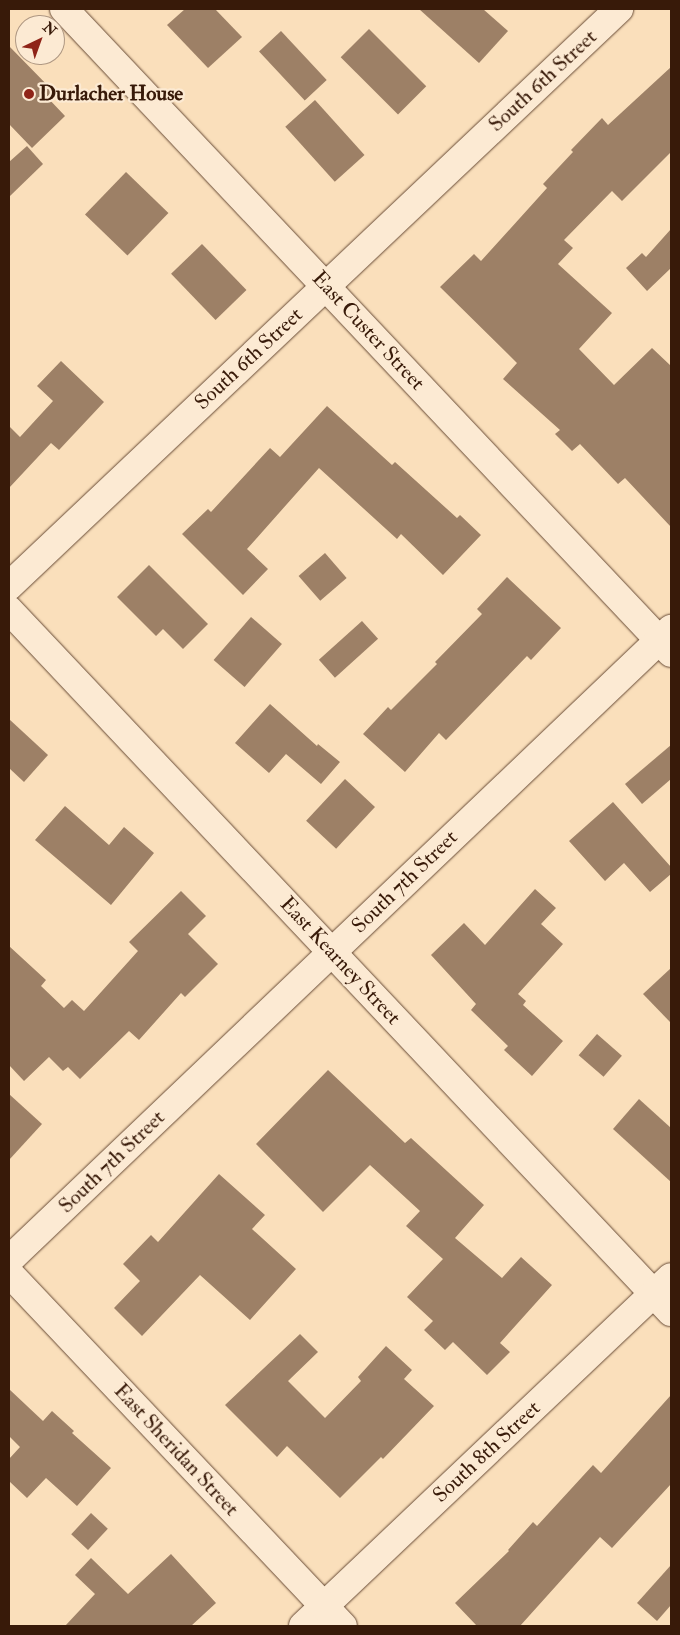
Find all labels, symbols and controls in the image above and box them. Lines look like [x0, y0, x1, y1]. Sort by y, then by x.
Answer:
north arrow [15, 15, 65, 65]
text: N [39, 19, 60, 40]
street label: South 6th Street [484, 25, 602, 137]
place label: Durlacher House [39, 81, 183, 107]
marker: Durlacher House [23, 88, 35, 100]
street label: East Custer Street [306, 266, 430, 396]
street label: South 6th Street [190, 303, 308, 415]
street label: South 7th Street [347, 825, 463, 939]
street label: East Kearney Street [274, 892, 406, 1030]
street label: South 7th Street [54, 1105, 170, 1219]
street label: East Sheridan Street [108, 1379, 244, 1521]
street label: South 8th Street [428, 1396, 546, 1508]

